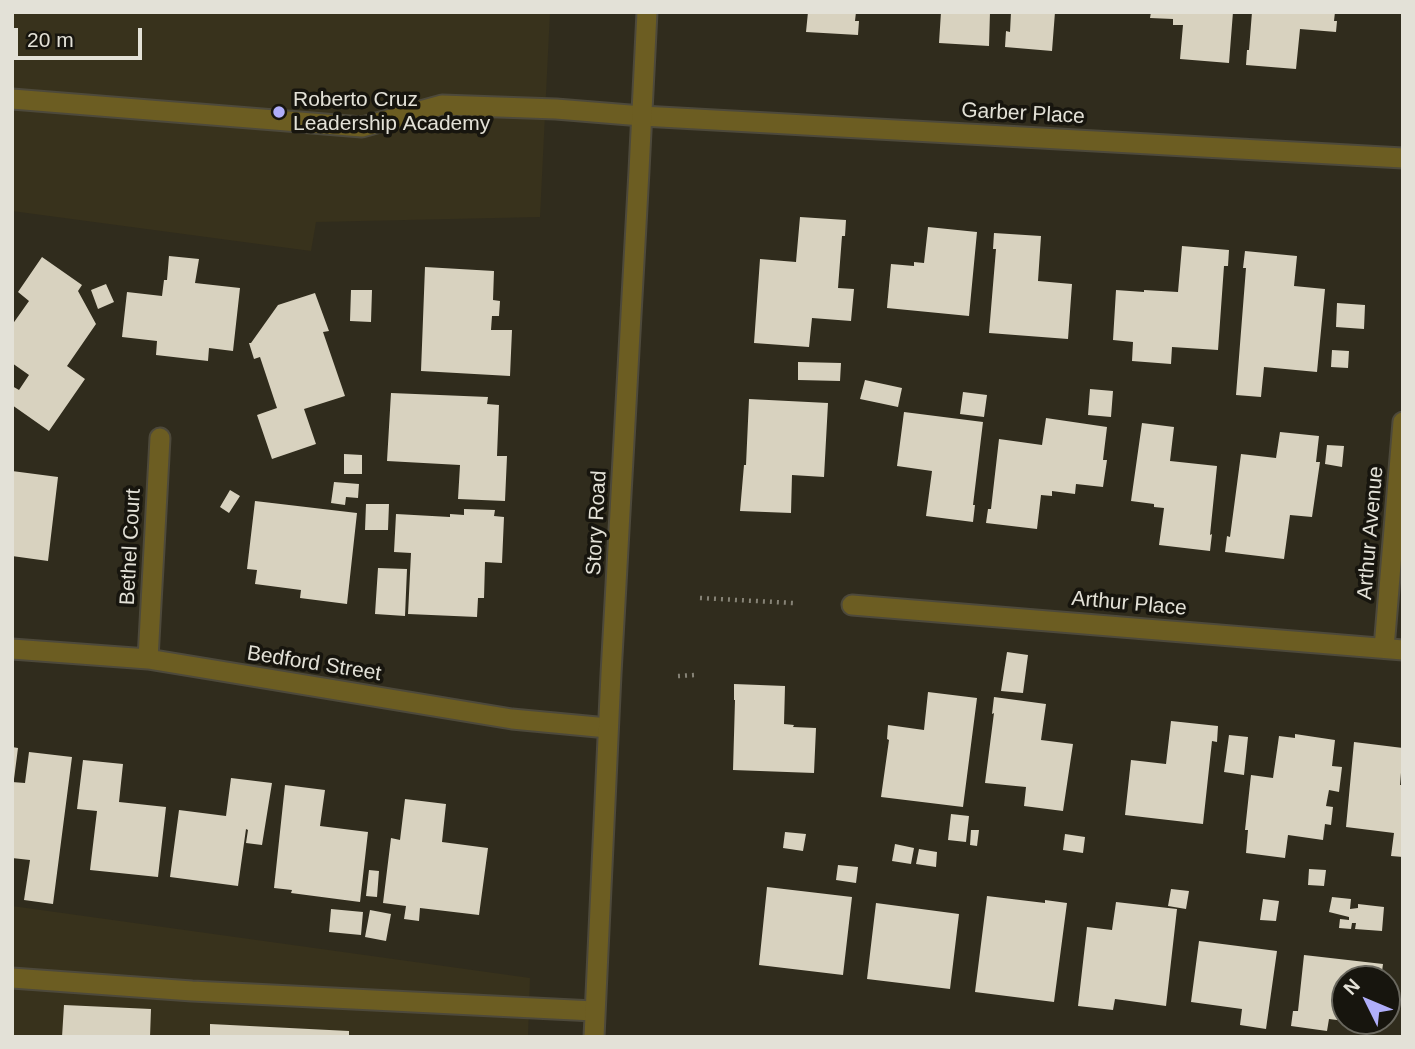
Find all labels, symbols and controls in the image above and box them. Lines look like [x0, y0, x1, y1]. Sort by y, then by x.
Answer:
scale bar [18, 14, 145, 58]
text: 20 m [27, 28, 74, 51]
place label: Roberto Cruz Leadership Academy [293, 87, 490, 137]
street label: Garber Place [961, 98, 1085, 130]
marker: Roberto Cruz Leadership Academy [271, 104, 287, 120]
street label: Arthur Avenue [1353, 465, 1389, 601]
street label: Story Road [582, 470, 612, 576]
street label: Bethel Court [115, 488, 147, 606]
street label: Arthur Place [1070, 586, 1188, 622]
street label: Bedford Street [245, 641, 383, 687]
north arrow [1331, 965, 1401, 1035]
text: N [1339, 975, 1364, 999]

